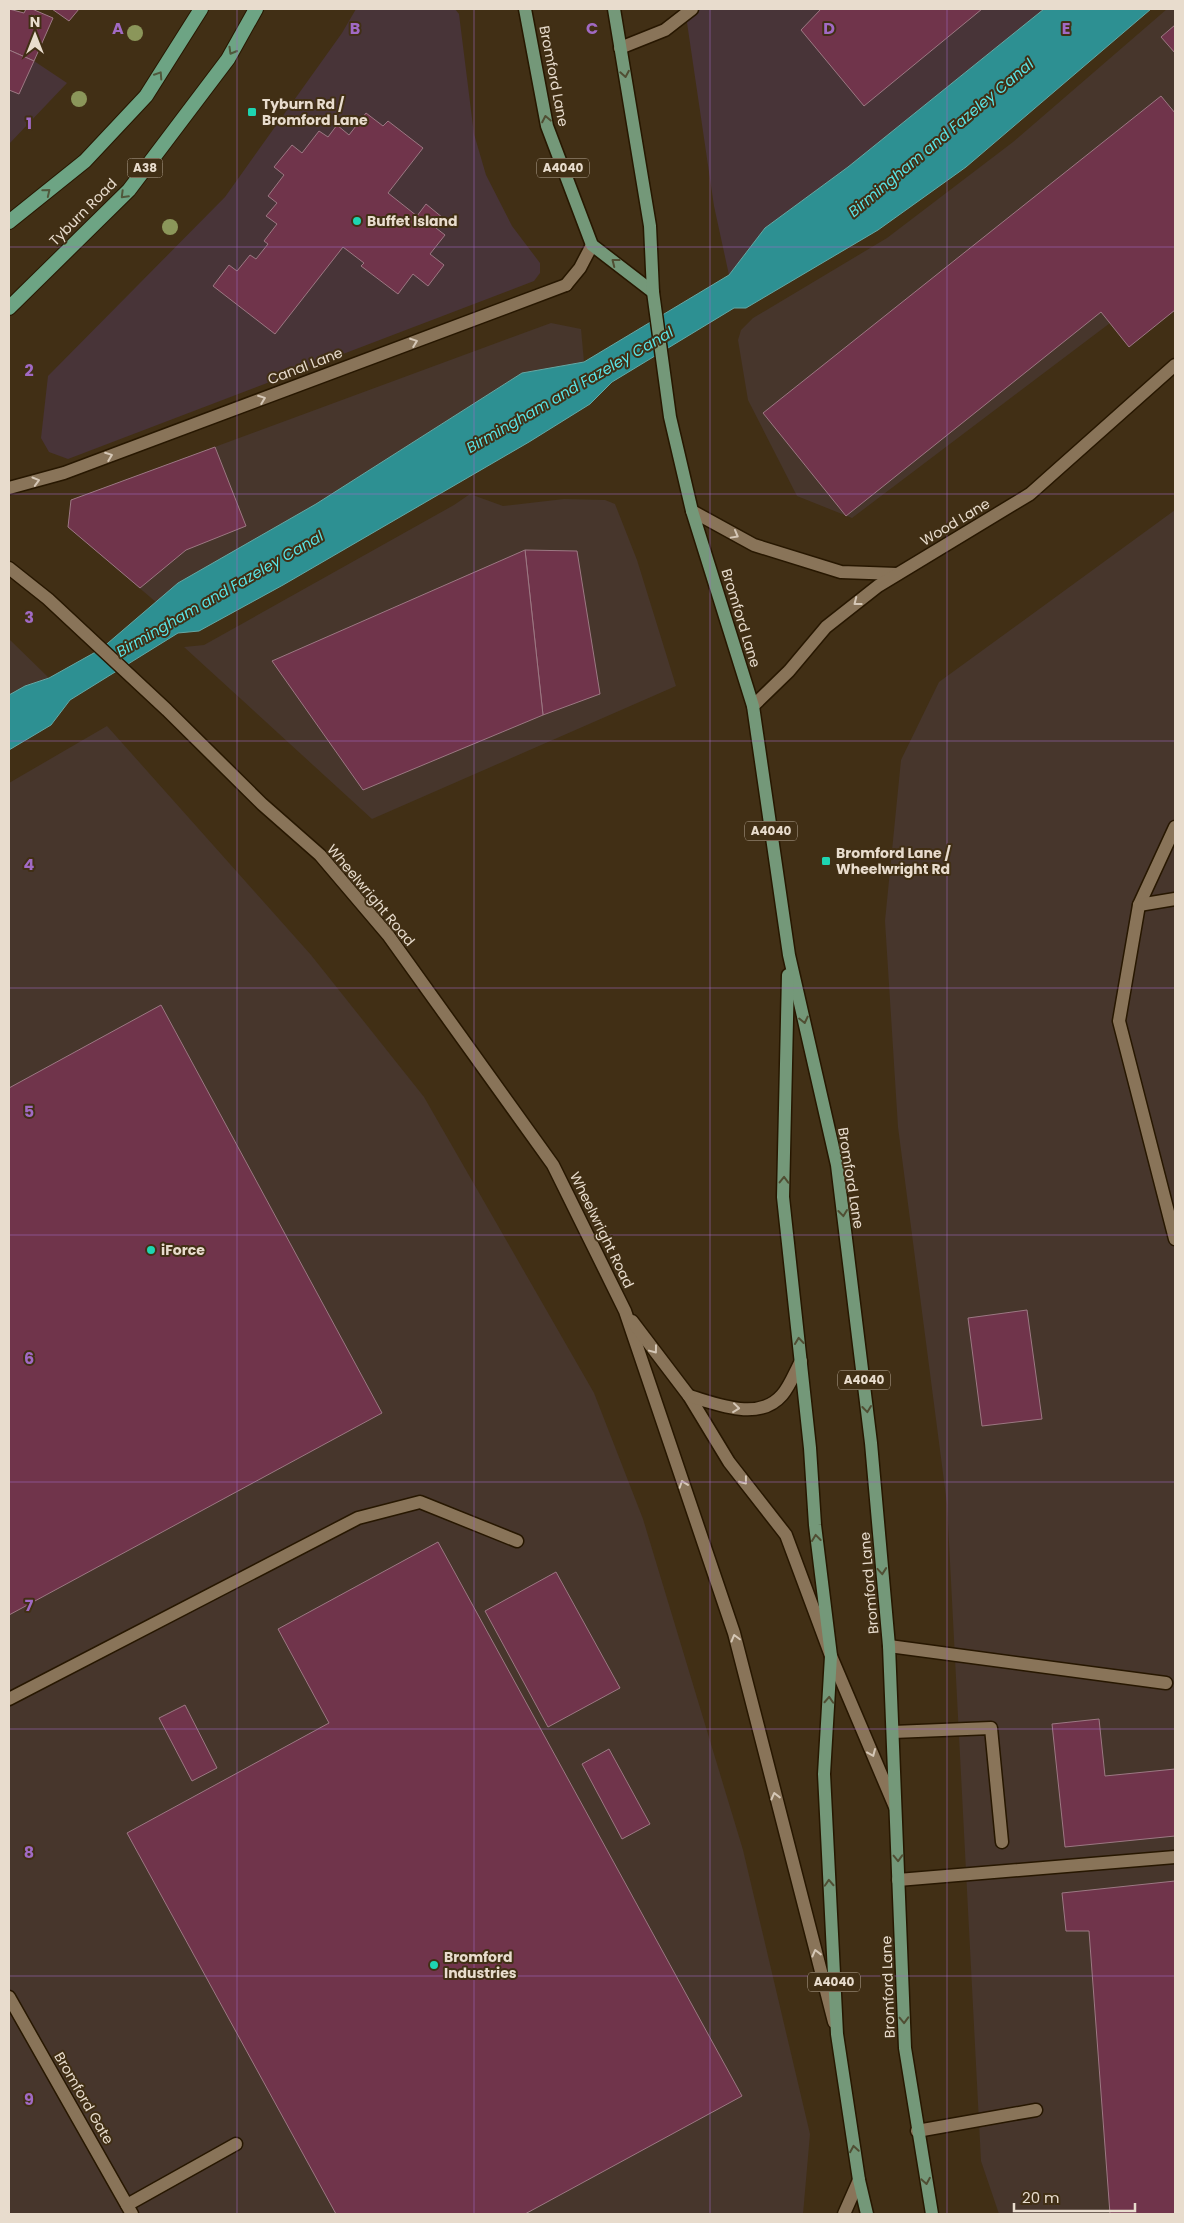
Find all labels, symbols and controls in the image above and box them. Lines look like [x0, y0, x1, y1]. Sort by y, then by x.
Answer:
north arrow [10, 10, 60, 60]
text: N [30, 12, 40, 32]
text: A [112, 17, 124, 40]
text: B [350, 17, 360, 40]
text: C [586, 17, 598, 40]
text: D [823, 17, 835, 40]
text: E [1062, 17, 1070, 40]
street label: Bromford Lane [534, 24, 574, 128]
one-way arrow [228, 46, 238, 55]
water label: Birmingham and Fazeley Canal [843, 53, 1038, 222]
one-way arrow [619, 70, 629, 79]
one-way arrow [153, 72, 162, 81]
place label: Tyburn Rd / Bromford Lane [262, 94, 368, 130]
marker: Tyburn Rd / Bromford Lane [246, 106, 258, 118]
text: 1 [26, 112, 32, 135]
one-way arrow [541, 115, 551, 124]
road number: A38 [128, 158, 162, 178]
road number: A4040 [537, 158, 589, 178]
street label: Tyburn Road [45, 174, 121, 250]
one-way arrow [41, 189, 50, 197]
one-way arrow [120, 189, 129, 198]
place label: Buffet Island [367, 211, 458, 231]
marker: Buffet Island [351, 215, 363, 227]
one-way arrow [612, 260, 621, 268]
water label: Birmingham and Fazeley Canal [462, 321, 678, 458]
one-way arrow [409, 338, 418, 348]
street label: Canal Lane [265, 342, 346, 389]
text: 2 [24, 359, 34, 382]
one-way arrow [257, 395, 265, 405]
one-way arrow [105, 452, 113, 462]
one-way arrow [32, 476, 40, 486]
street label: Wood Lane [916, 493, 994, 551]
water label: Birmingham and Fazeley Canal [112, 525, 328, 662]
one-way arrow [729, 528, 738, 538]
street label: Bromford Lane [716, 566, 766, 670]
one-way arrow [853, 596, 863, 605]
text: 3 [24, 606, 34, 629]
road number: A4040 [745, 821, 797, 840]
street label: Wheelwright Road [322, 840, 420, 950]
place label: Bromford Lane / Wheelwright Rd [836, 843, 952, 879]
text: 4 [24, 853, 35, 876]
marker: Bromford Lane / Wheelwright Rd [820, 855, 832, 867]
one-way arrow [798, 1016, 809, 1024]
text: 5 [24, 1100, 34, 1123]
street label: Bromford Lane [833, 1126, 869, 1230]
street label: Wheelwright Road [565, 1168, 639, 1292]
one-way arrow [779, 1175, 789, 1183]
one-way arrow [837, 1210, 848, 1218]
place label: iForce [161, 1240, 205, 1260]
marker: iForce [145, 1244, 157, 1256]
one-way arrow [793, 1337, 804, 1345]
one-way arrow [648, 1344, 657, 1354]
text: 6 [24, 1347, 34, 1370]
road number: A4040 [838, 1370, 890, 1390]
one-way arrow [733, 1402, 741, 1413]
one-way arrow [861, 1406, 872, 1414]
one-way arrow [738, 1476, 747, 1485]
one-way arrow [679, 1480, 689, 1489]
street label: Bromford Lane [855, 1531, 883, 1635]
one-way arrow [812, 1534, 822, 1542]
one-way arrow [877, 1567, 888, 1575]
text: 7 [25, 1594, 34, 1617]
one-way arrow [730, 1634, 741, 1643]
one-way arrow [824, 1695, 834, 1703]
one-way arrow [866, 1748, 877, 1757]
one-way arrow [771, 1792, 781, 1800]
text: 8 [24, 1841, 34, 1864]
one-way arrow [892, 1854, 903, 1862]
one-way arrow [824, 1879, 835, 1887]
street label: Bromford Lane [876, 1935, 900, 2038]
place label: Bromford Industries [444, 1947, 517, 1983]
one-way arrow [811, 1949, 822, 1958]
marker: Bromford Industries [428, 1959, 440, 1971]
road number: A4040 [808, 1972, 860, 1991]
one-way arrow [899, 2017, 910, 2025]
street label: Bromford Gate [50, 2048, 119, 2148]
text: 9 [24, 2088, 34, 2111]
one-way arrow [849, 2145, 860, 2153]
one-way arrow [921, 2177, 931, 2186]
scale bar [1014, 2180, 1135, 2212]
text: 20 m [1022, 2187, 1060, 2208]

